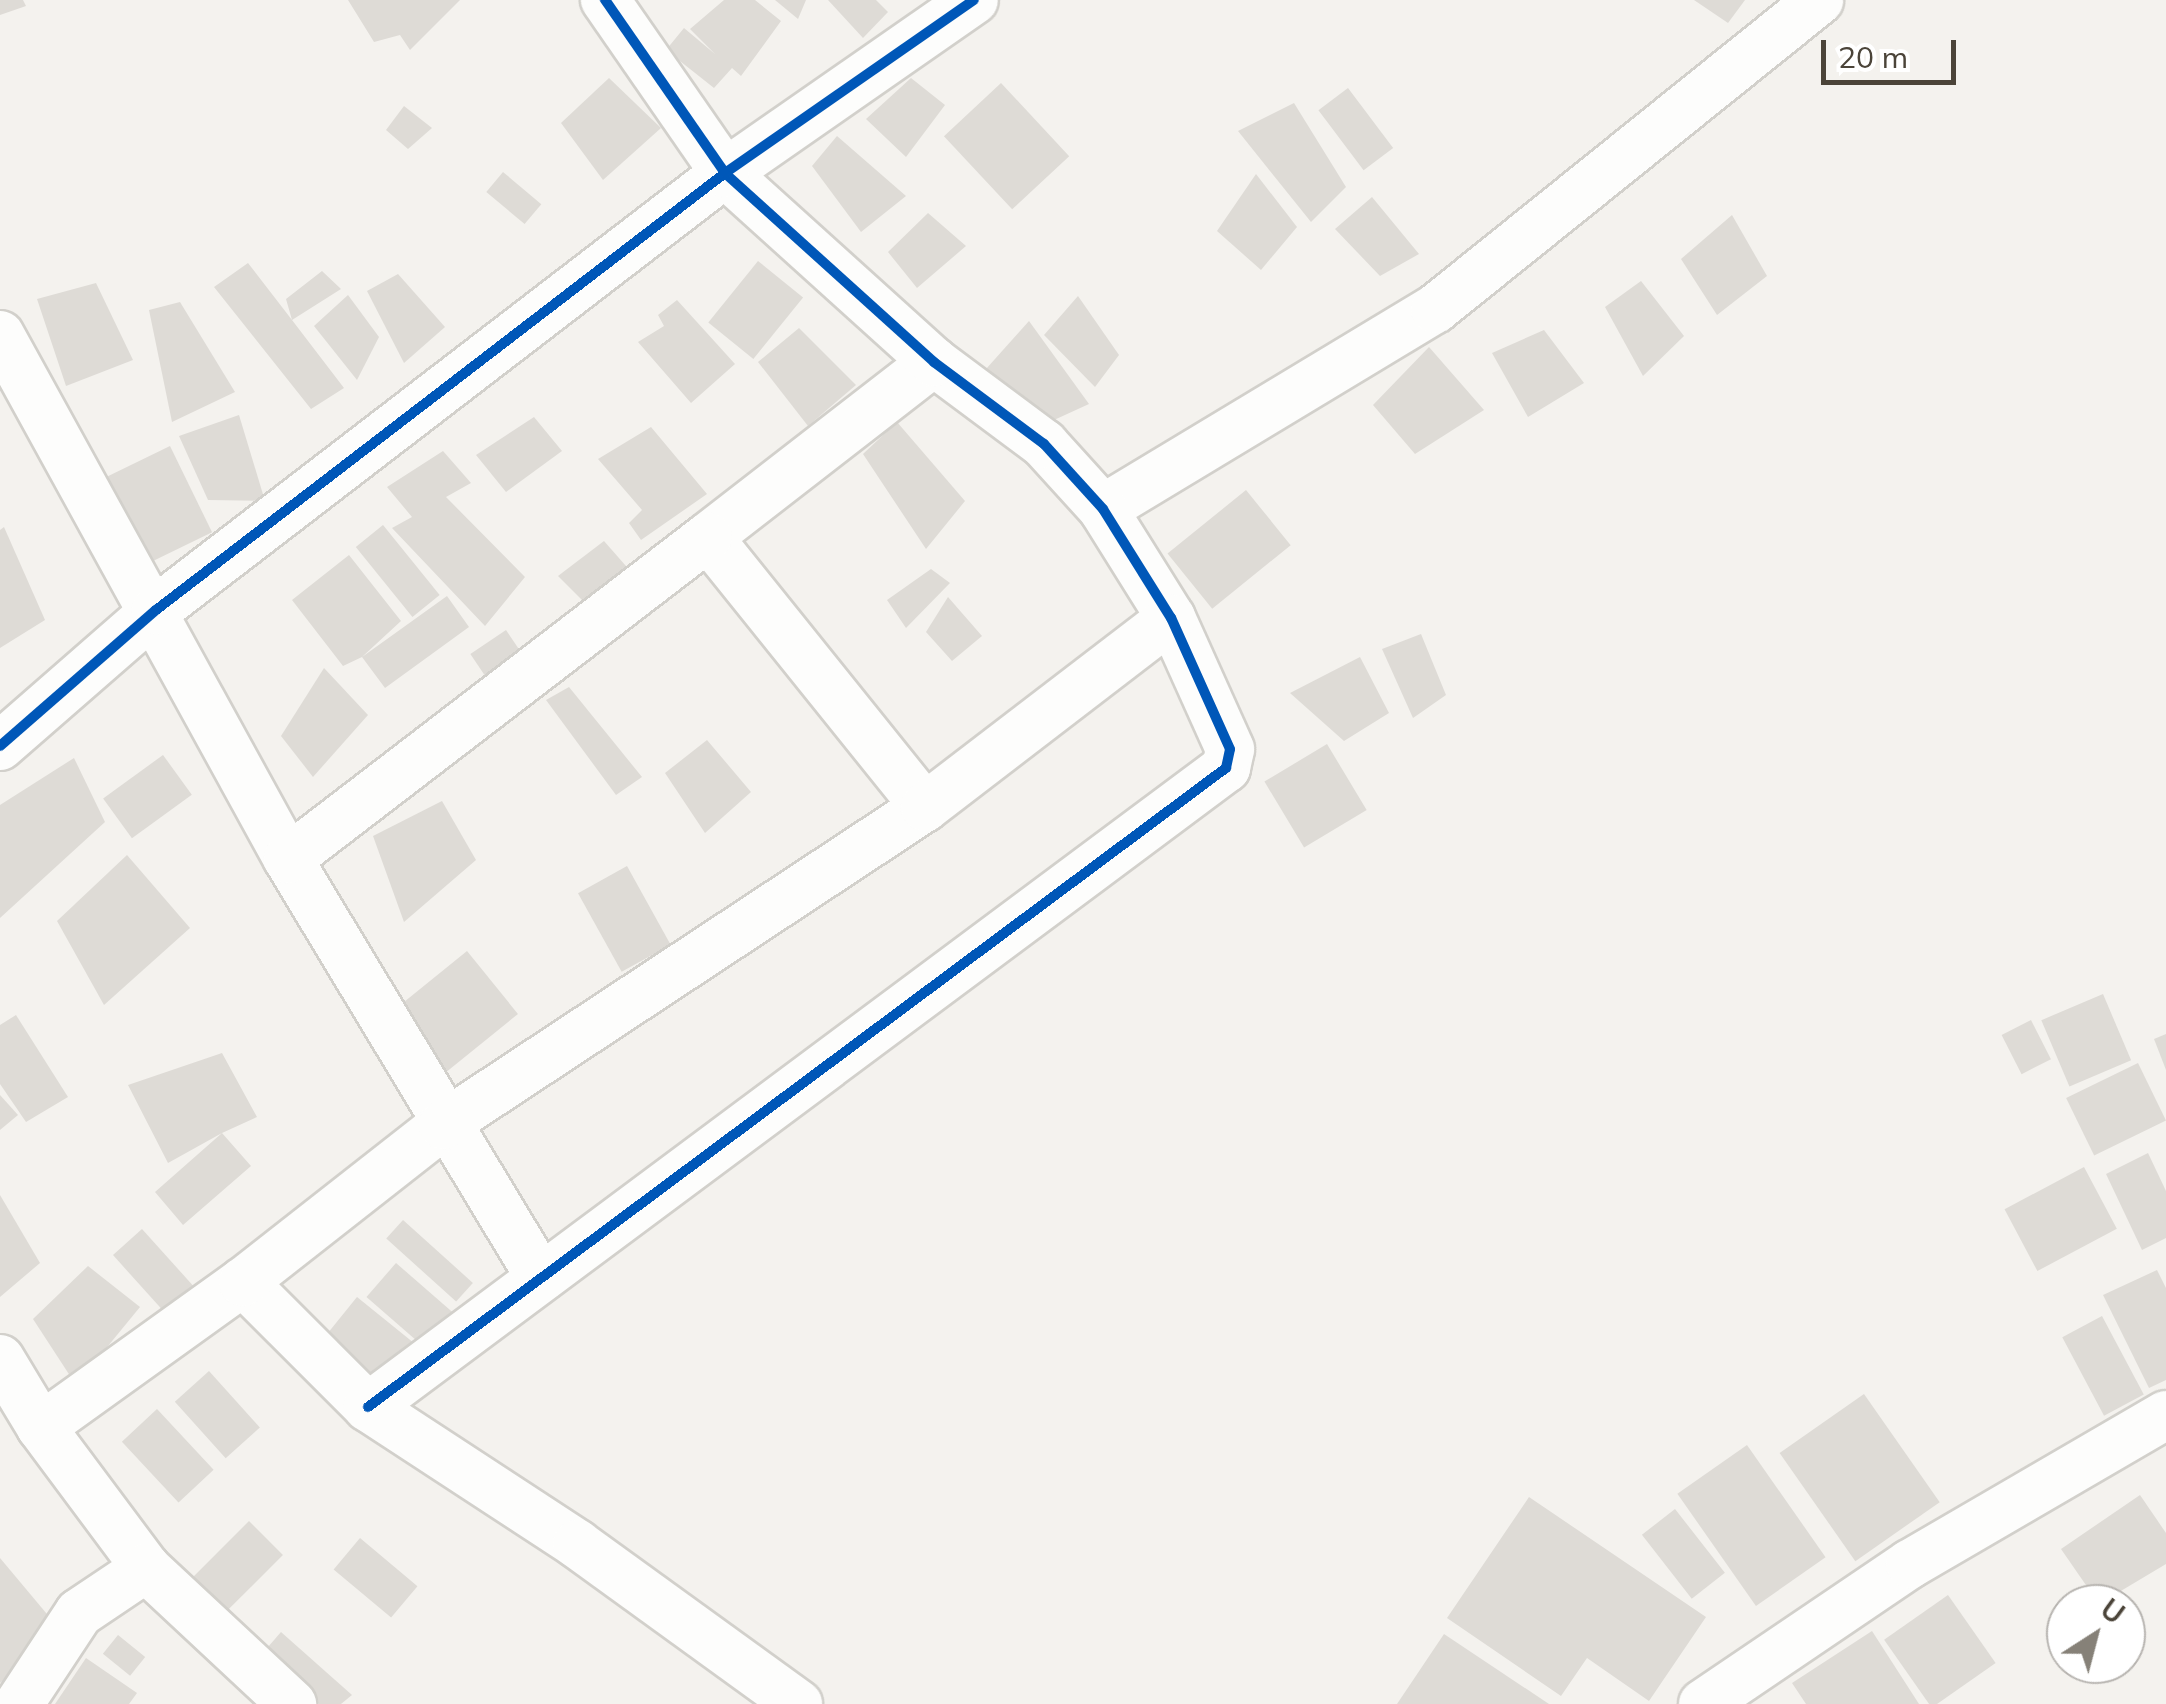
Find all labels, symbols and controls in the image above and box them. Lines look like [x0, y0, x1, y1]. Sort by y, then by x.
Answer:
scale bar [1826, 20, 1961, 82]
text: 20 m [1838, 38, 1908, 76]
north arrow [2046, 1584, 2146, 1684]
text: U [2094, 1591, 2131, 1631]

